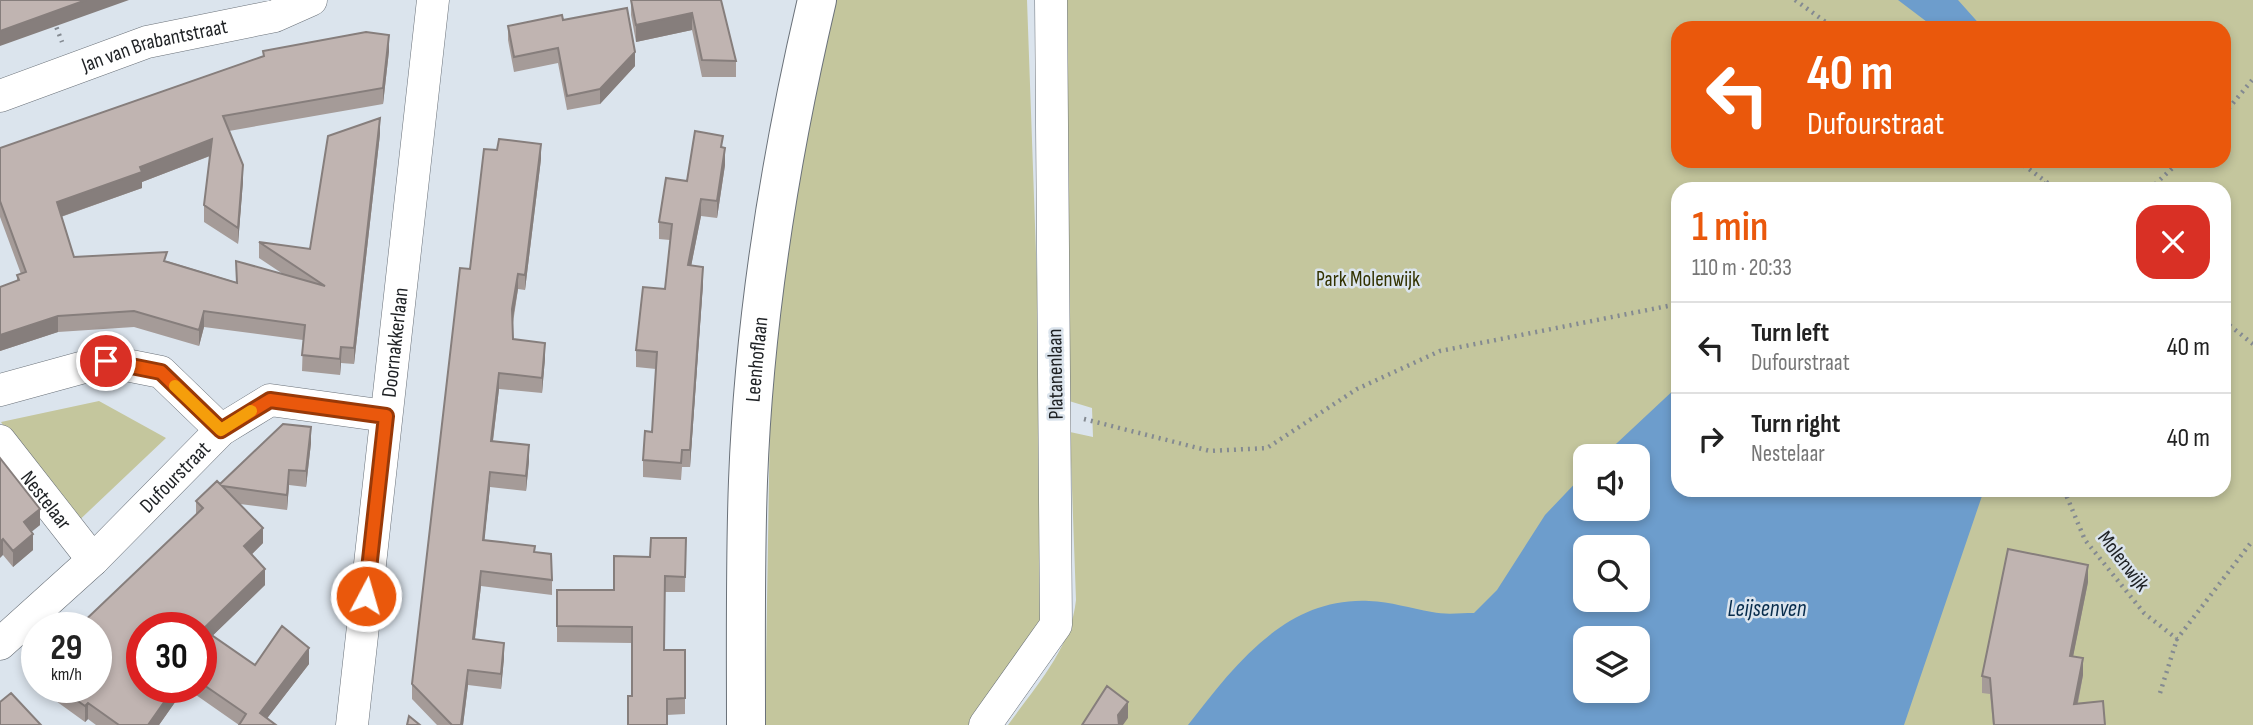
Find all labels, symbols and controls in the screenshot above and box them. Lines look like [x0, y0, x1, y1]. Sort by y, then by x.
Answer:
street label: Jan van Brabantstraat [77, 14, 230, 78]
text: 40 m [1807, 45, 1893, 104]
icon: left [1692, 49, 1783, 140]
text: Dufourstraat [1807, 105, 1944, 144]
text: 1 min [1692, 202, 1768, 253]
button: close [2136, 205, 2210, 279]
text: 110 m · 20:33 [1692, 254, 1792, 282]
park label: Park Molenwijk [1316, 267, 1420, 292]
street label: Doornakkerlaan [377, 286, 414, 399]
street label: Leenhoflaan [741, 315, 774, 403]
text: Turn left [1751, 318, 1829, 349]
street label: Platanenlaan [1042, 328, 1069, 420]
icon: left [1692, 329, 1730, 367]
pin [76, 331, 136, 391]
text: 40 m [2167, 332, 2210, 363]
icon: arrive [87, 342, 125, 380]
text: Dufourstraat [1751, 349, 1850, 377]
text: Turn right [1751, 409, 1840, 440]
icon: right [1692, 420, 1730, 458]
text: 40 m [2167, 423, 2210, 454]
street label: Dufourstraat [135, 436, 216, 518]
text: Nestelaar [1751, 440, 1825, 468]
map controls [1573, 444, 1650, 703]
button: sound [1573, 444, 1650, 521]
street label: Nestelaar [15, 466, 76, 535]
street label: Molenwijk [2092, 526, 2155, 597]
button: search [1573, 535, 1650, 612]
position arrow [329, 559, 403, 633]
water label: Leijsenven [1728, 595, 1807, 623]
speed limit sign: 30 [126, 612, 217, 703]
button: layers [1573, 626, 1650, 703]
text: 29 [51, 627, 82, 670]
text: km/h [51, 664, 82, 685]

